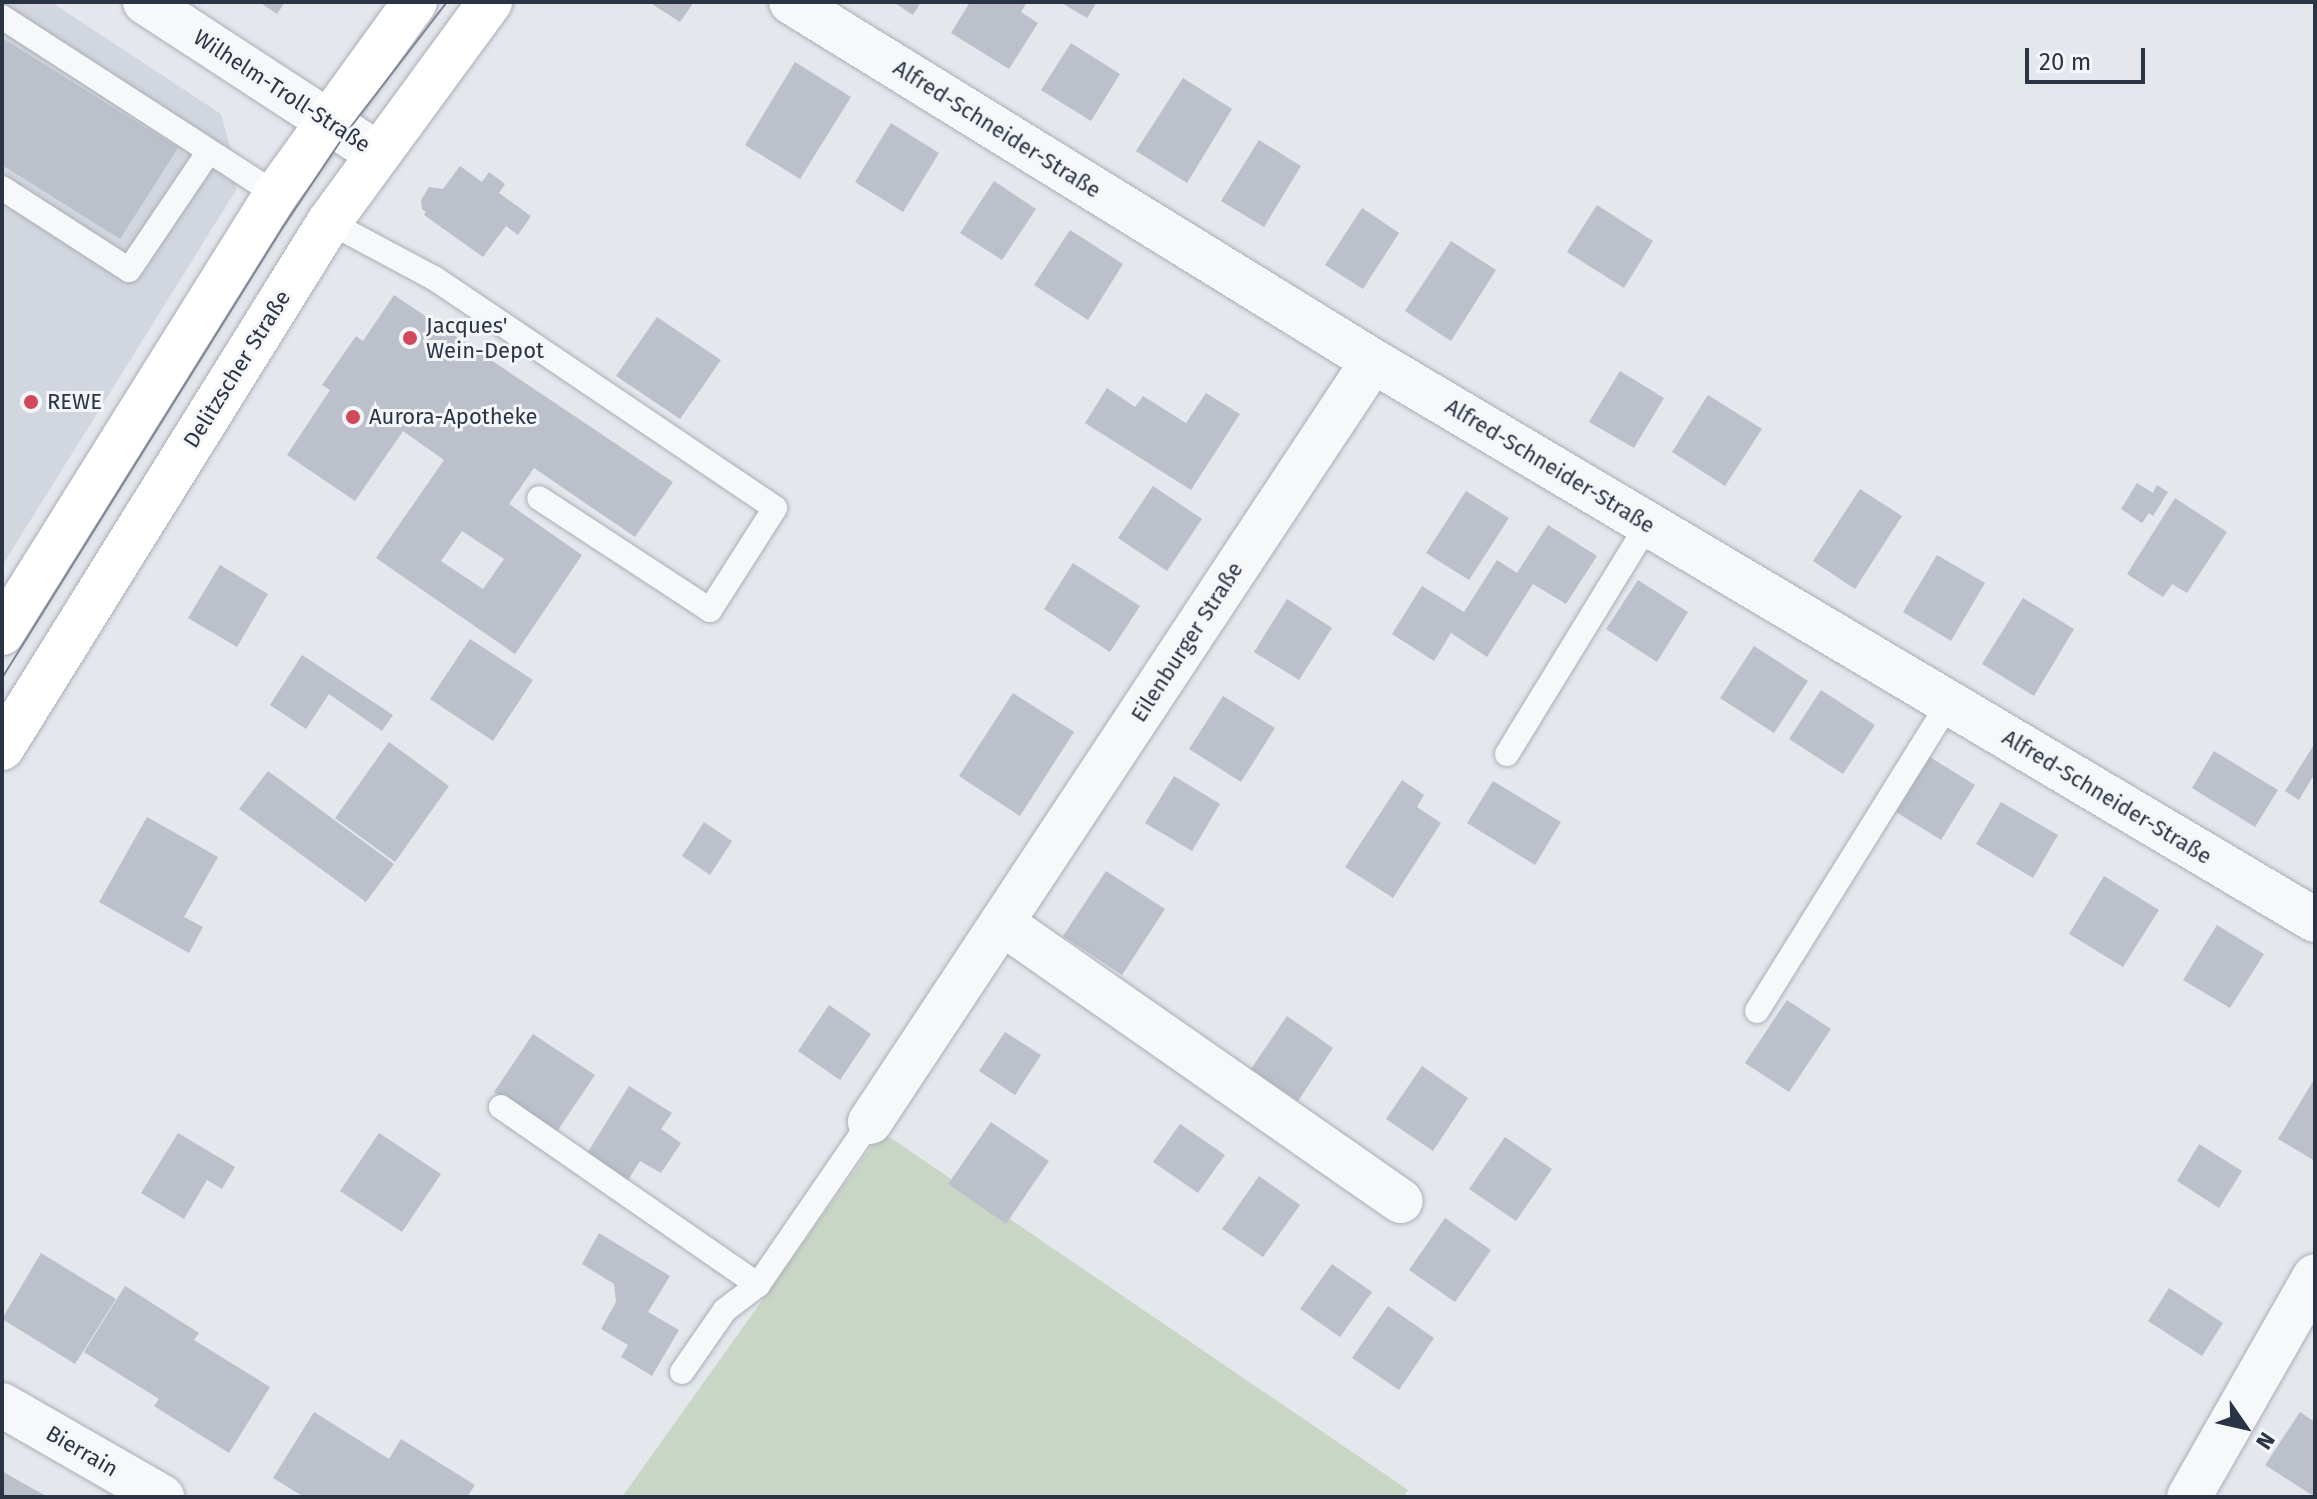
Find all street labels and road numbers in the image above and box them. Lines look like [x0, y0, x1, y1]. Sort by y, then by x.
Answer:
street label: Wilhelm-Troll-Straße [189, 24, 375, 158]
street label: Alfred-Schneider-Straße [888, 54, 1106, 204]
street label: Delitzscher Straße [178, 285, 296, 453]
street label: Alfred-Schneider-Straße [1441, 393, 1659, 539]
street label: Eilenburger Straße [1125, 557, 1249, 727]
street label: Alfred-Schneider-Straße [1998, 724, 2216, 870]
street label: Bierrain [41, 1420, 123, 1482]

